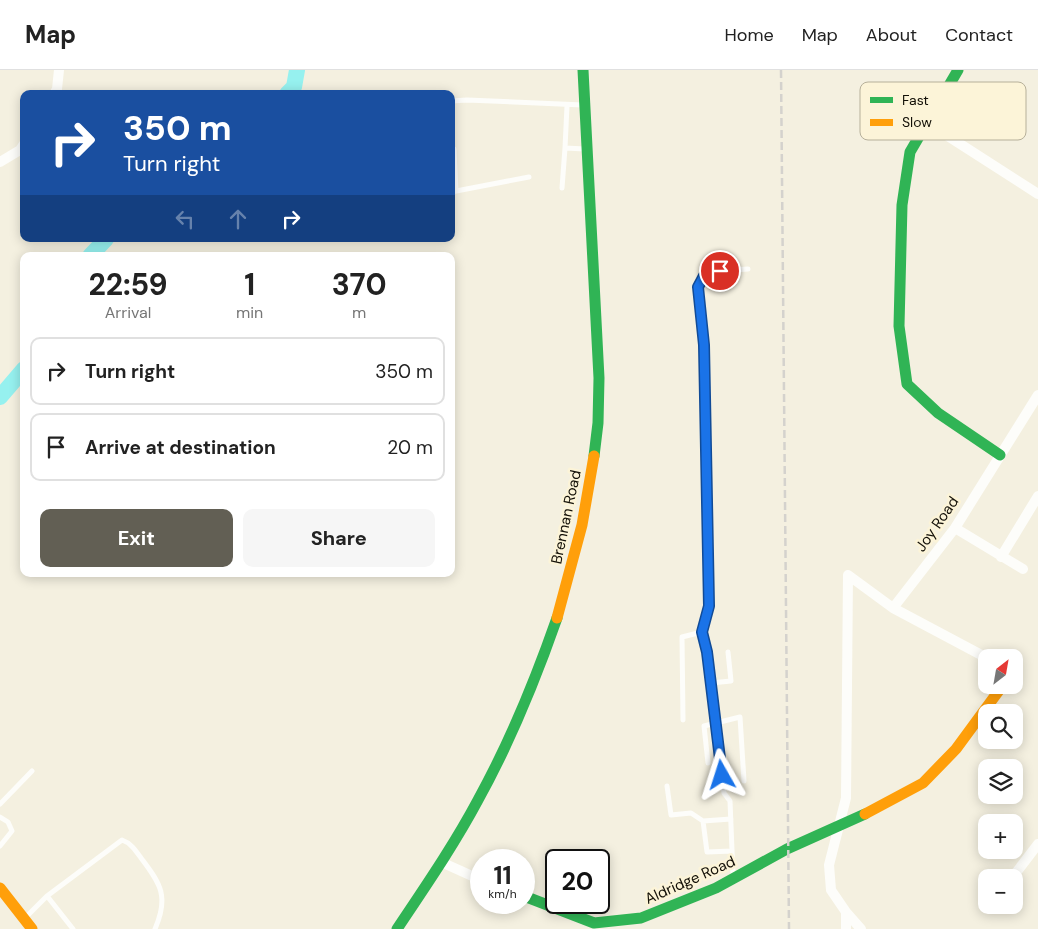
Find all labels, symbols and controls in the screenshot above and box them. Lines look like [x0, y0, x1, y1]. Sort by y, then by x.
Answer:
text: Map [25, 19, 76, 50]
text: Home [724, 23, 774, 47]
text: Map [802, 23, 838, 47]
text: About [866, 23, 917, 47]
text: Contact [945, 23, 1013, 47]
legend [860, 82, 1026, 140]
text: Fast [902, 91, 929, 109]
text: 350 m [123, 105, 232, 151]
icon: right [40, 110, 105, 175]
text: Slow [902, 113, 932, 131]
text: Turn right [123, 149, 220, 178]
icon: left [171, 205, 199, 233]
icon: ahead [224, 205, 252, 233]
icon: right [277, 205, 305, 233]
pin [699, 250, 741, 292]
icon: arrive [706, 257, 734, 285]
text: 22:59 [88, 265, 168, 304]
text: 1 [244, 265, 255, 304]
text: 370 [332, 265, 387, 304]
text: Arrival [105, 302, 151, 323]
text: min [236, 302, 263, 323]
text: m [352, 302, 366, 323]
icon: right [42, 357, 70, 385]
text: Turn right [85, 359, 175, 384]
text: 350 m [375, 359, 433, 384]
icon: arrive [42, 433, 70, 461]
text: Arrive at destination [85, 435, 276, 460]
text: 20 m [387, 435, 433, 460]
street label: Brennan Road [546, 468, 586, 566]
street label: Joy Road [911, 492, 963, 556]
button: Exit [40, 509, 233, 567]
button: Share [243, 509, 435, 567]
north arrow [978, 649, 1022, 694]
map controls [978, 649, 1023, 914]
button: search [978, 704, 1023, 749]
position arrow [695, 748, 747, 800]
button: layers [978, 759, 1023, 804]
button: + [978, 814, 1023, 859]
speed limit sign: 20 [545, 849, 610, 914]
street label: Aldridge Road [642, 851, 738, 909]
text: 11 [493, 859, 512, 892]
button: − [978, 869, 1023, 914]
text: km/h [488, 886, 517, 902]

